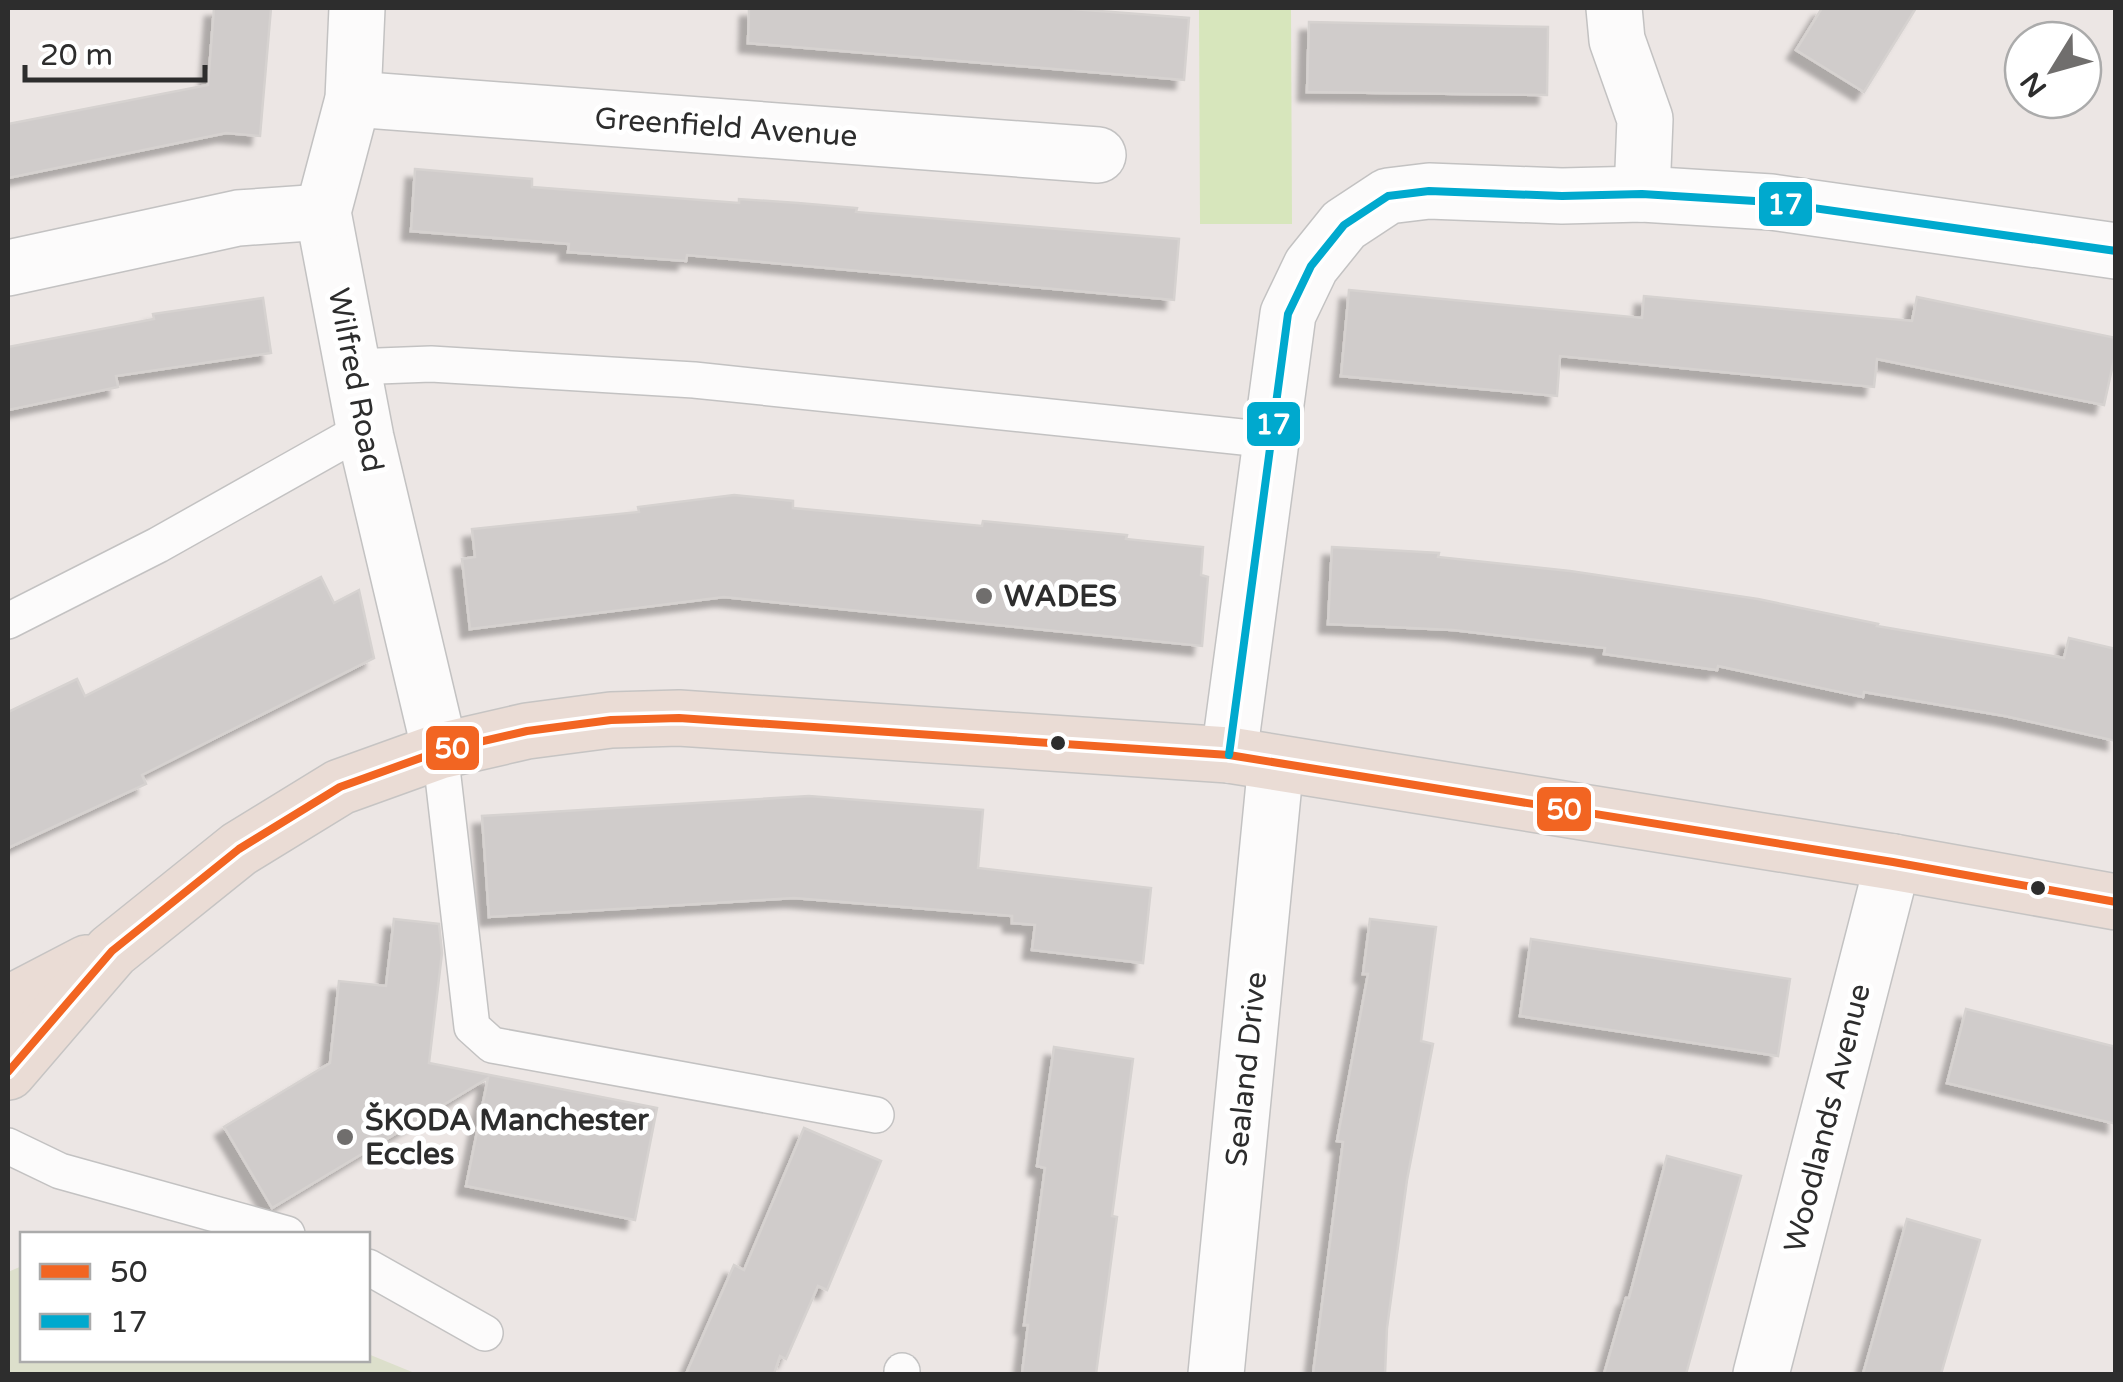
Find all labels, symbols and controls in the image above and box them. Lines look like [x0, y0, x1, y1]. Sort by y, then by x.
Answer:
scale bar [25, 20, 205, 82]
north arrow [2003, 20, 2103, 120]
text: 20 m [40, 37, 113, 74]
text: N [2013, 65, 2054, 104]
street label: Greenfield Avenue [593, 100, 859, 155]
line badge: 17 [1757, 180, 1814, 228]
text: 17 [1767, 188, 1803, 222]
street label: Wilfred Road [320, 285, 391, 475]
line badge: 17 [1245, 400, 1302, 448]
text: 17 [1255, 408, 1291, 442]
place label: WADES [1004, 578, 1117, 615]
marker: WADES [973, 585, 995, 607]
line badge: 50 [424, 724, 481, 772]
text: 50 [434, 732, 470, 766]
unlabelled marker [1048, 733, 1068, 753]
line badge: 50 [1535, 785, 1593, 833]
text: 50 [1546, 793, 1582, 827]
unlabelled marker [2028, 878, 2048, 898]
street label: Sealand Drive [1218, 970, 1275, 1168]
street label: Woodlands Avenue [1776, 980, 1879, 1256]
place label: ŠKODA Manchester Eccles [365, 1101, 649, 1173]
marker: ŠKODA Manchester Eccles [334, 1126, 356, 1148]
legend [20, 1232, 370, 1362]
text: 50 [110, 1254, 148, 1291]
text: 17 [110, 1304, 148, 1341]

